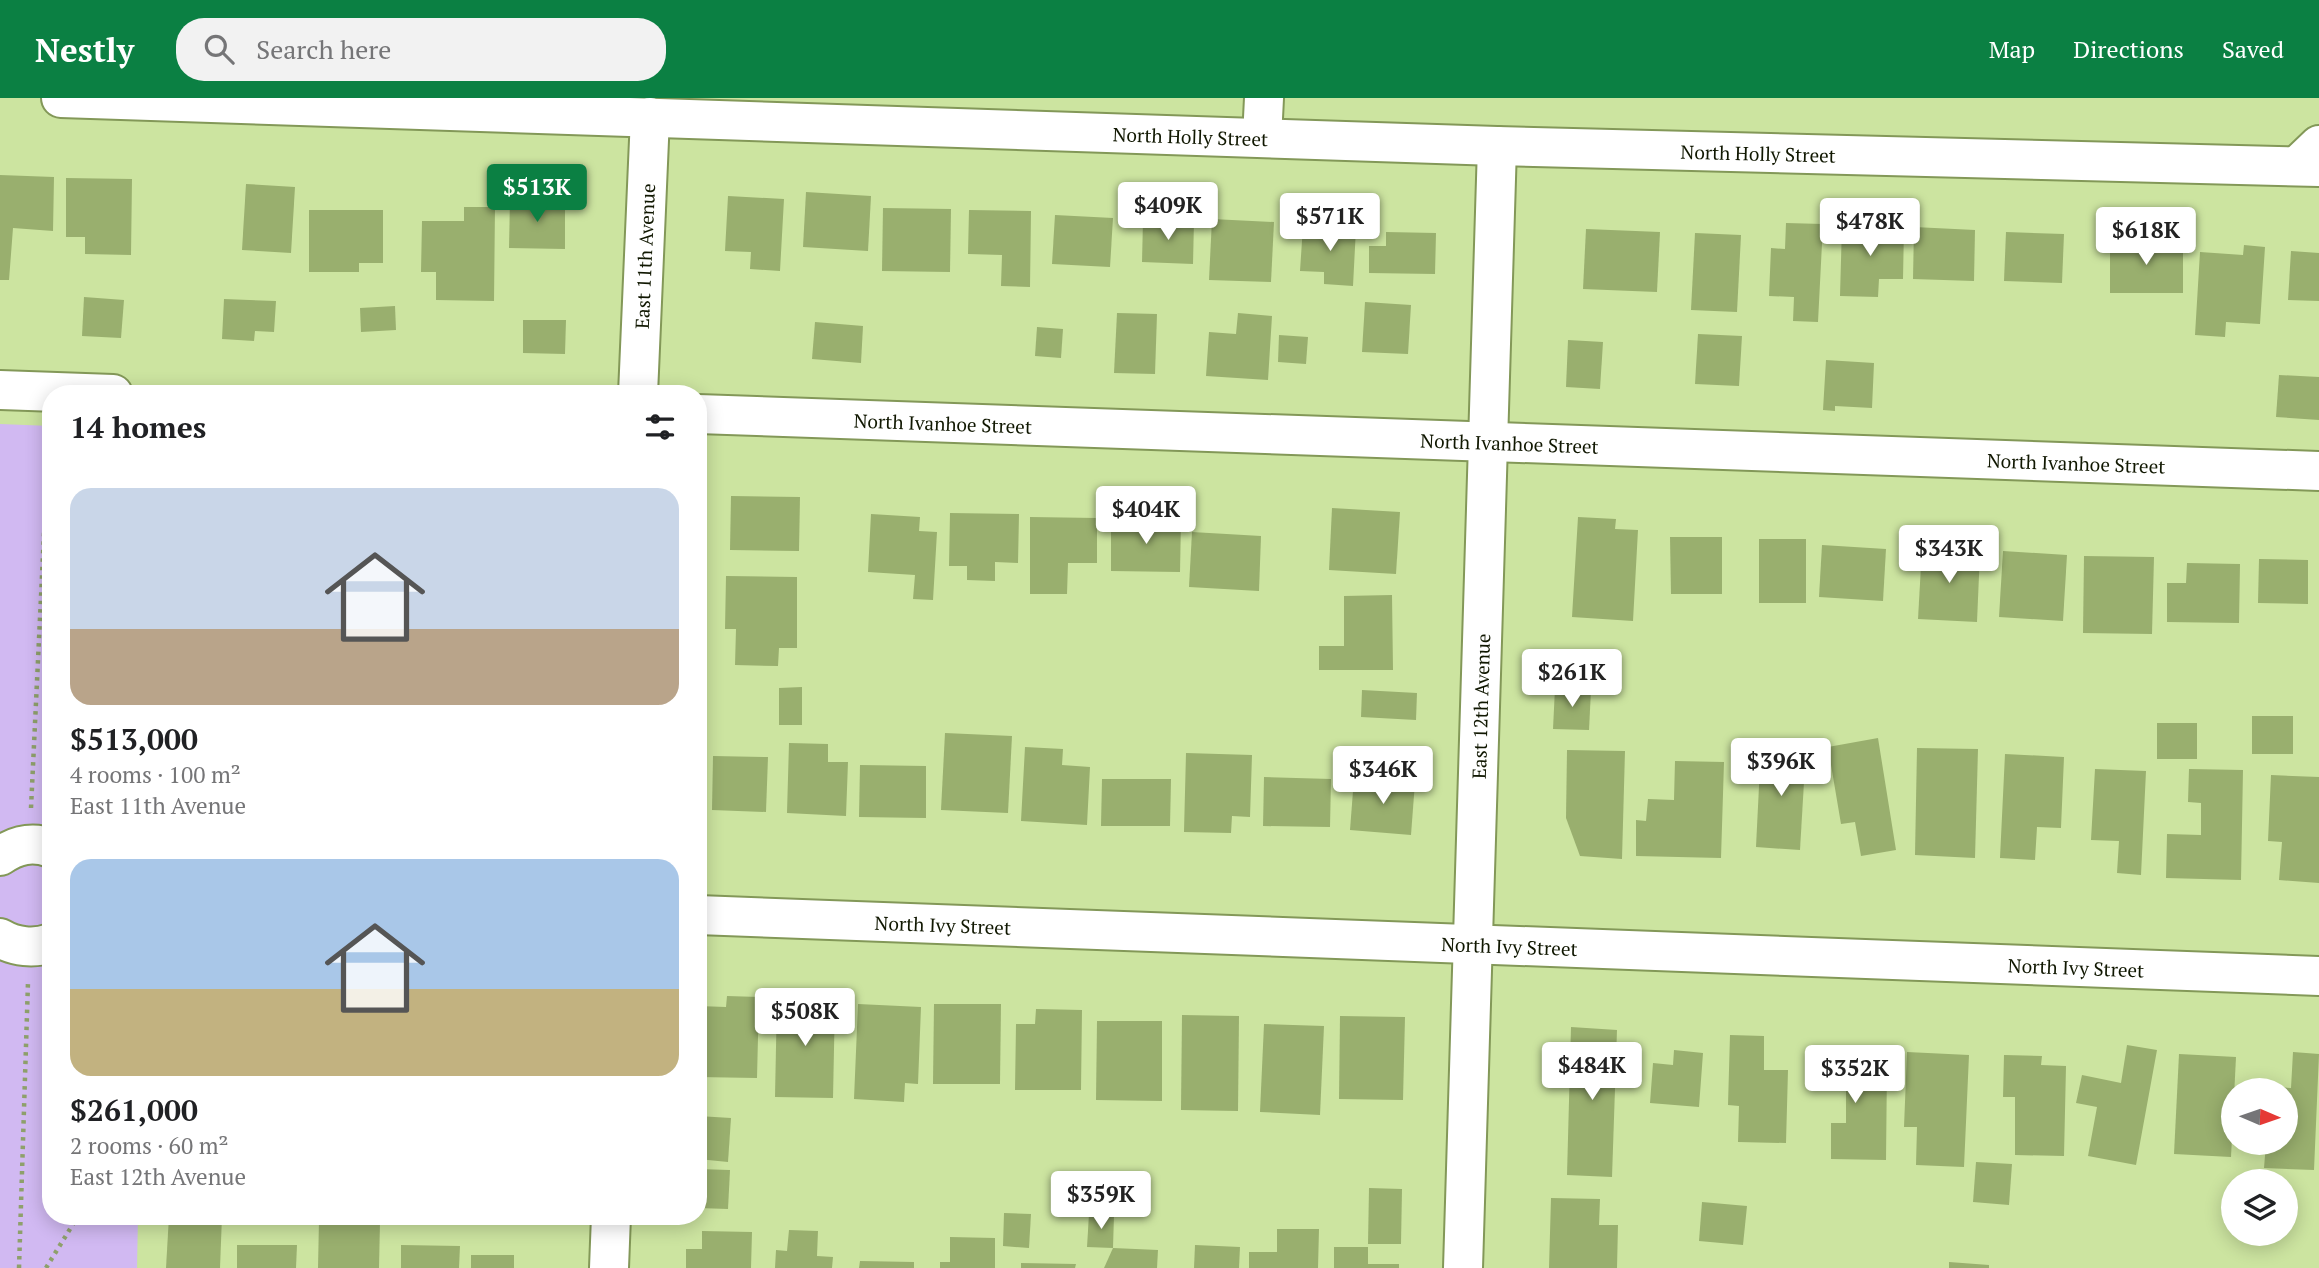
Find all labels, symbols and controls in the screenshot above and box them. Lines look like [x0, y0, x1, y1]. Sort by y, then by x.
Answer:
search box [176, 18, 666, 81]
text: Nestly [35, 28, 134, 71]
icon: search [200, 30, 238, 68]
text: Search here [256, 32, 391, 66]
text: Map [1989, 33, 2035, 65]
text: Directions [2073, 33, 2184, 65]
text: Saved [2222, 33, 2284, 65]
street label: North Holly Street [1112, 121, 1268, 151]
street label: North Holly Street [1680, 138, 1836, 167]
pin: $513K [488, 164, 586, 224]
text: $513K [503, 171, 571, 202]
street label: East 11th Avenue [628, 183, 660, 329]
pin: $409K [1119, 183, 1217, 242]
text: $409K [1134, 189, 1202, 220]
pin: $571K [1281, 194, 1379, 253]
pin: $478K [1821, 198, 1919, 258]
text: $571K [1296, 200, 1364, 231]
text: $478K [1836, 205, 1904, 236]
pin: $618K [2097, 208, 2195, 267]
text: $618K [2112, 214, 2180, 245]
text: 14 homes [70, 407, 206, 447]
street label: North Ivanhoe Street [853, 407, 1032, 438]
icon: filters [641, 408, 679, 446]
street label: North Ivanhoe Street [1420, 427, 1599, 458]
street label: North Ivanhoe Street [1987, 447, 2166, 478]
pin: $404K [1097, 486, 1195, 546]
text: $404K [1112, 493, 1180, 524]
pin: $343K [1900, 526, 1998, 585]
text: $343K [1915, 532, 1983, 563]
icon: home [312, 534, 438, 660]
street label: East 12th Avenue [1465, 633, 1495, 779]
pin: $261K [1523, 650, 1621, 709]
text: $261K [1538, 656, 1606, 687]
text: $513,000 [70, 719, 198, 759]
pin: $396K [1732, 738, 1830, 798]
text: $396K [1747, 745, 1815, 776]
pin: $346K [1334, 746, 1432, 806]
text: $346K [1349, 753, 1417, 784]
text: 4 rooms · 100 m² [70, 759, 241, 790]
text: East 11th Avenue [70, 790, 246, 821]
icon: home [312, 905, 438, 1031]
street label: North Ivy Street [874, 909, 1011, 939]
street label: North Ivy Street [1441, 930, 1578, 961]
street label: North Ivy Street [2007, 952, 2145, 982]
pin: $508K [756, 988, 854, 1048]
text: $508K [771, 995, 839, 1026]
pin: $484K [1543, 1042, 1641, 1102]
pin: $352K [1806, 1046, 1904, 1105]
text: $484K [1558, 1049, 1626, 1080]
text: $352K [1821, 1052, 1889, 1083]
north arrow [2221, 1078, 2298, 1155]
map controls [2221, 1078, 2298, 1246]
text: $261,000 [70, 1090, 198, 1130]
text: 2 rooms · 60 m² [70, 1130, 229, 1161]
text: East 12th Avenue [70, 1161, 246, 1192]
button: layers [2221, 1169, 2298, 1246]
pin: $359K [1052, 1172, 1150, 1231]
text: $359K [1067, 1178, 1135, 1209]

